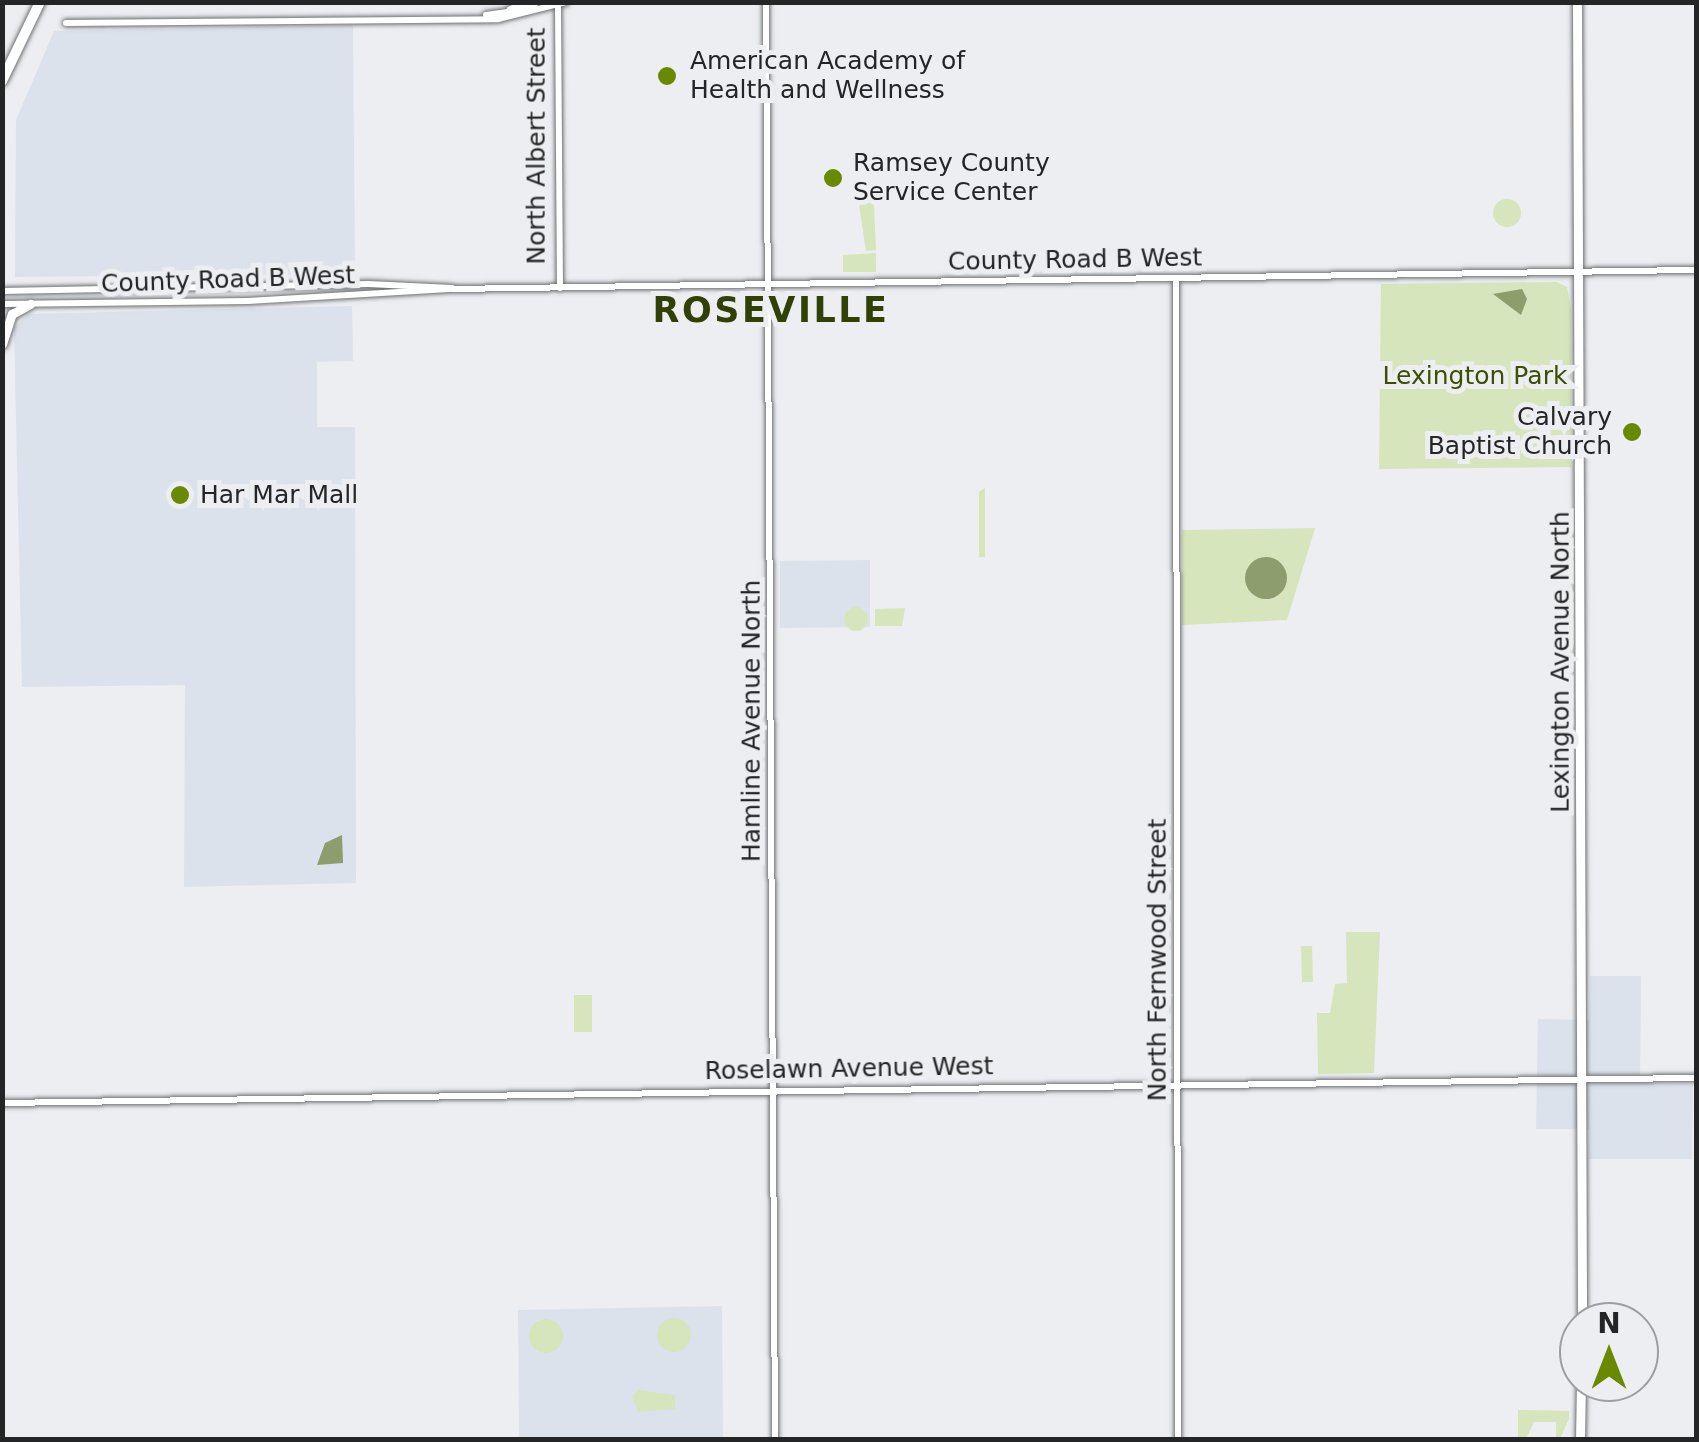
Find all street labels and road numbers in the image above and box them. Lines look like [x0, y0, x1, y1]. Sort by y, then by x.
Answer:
street label: North Albert Street [522, 27, 552, 265]
street label: County Road B West [948, 243, 1202, 277]
street label: County Road B West [100, 261, 356, 299]
street label: Lexington Avenue North [1546, 511, 1576, 813]
street label: Hamline Avenue North [737, 580, 767, 862]
street label: North Fernwood Street [1143, 819, 1173, 1101]
street label: Roselawn Avenue West [704, 1051, 994, 1087]

